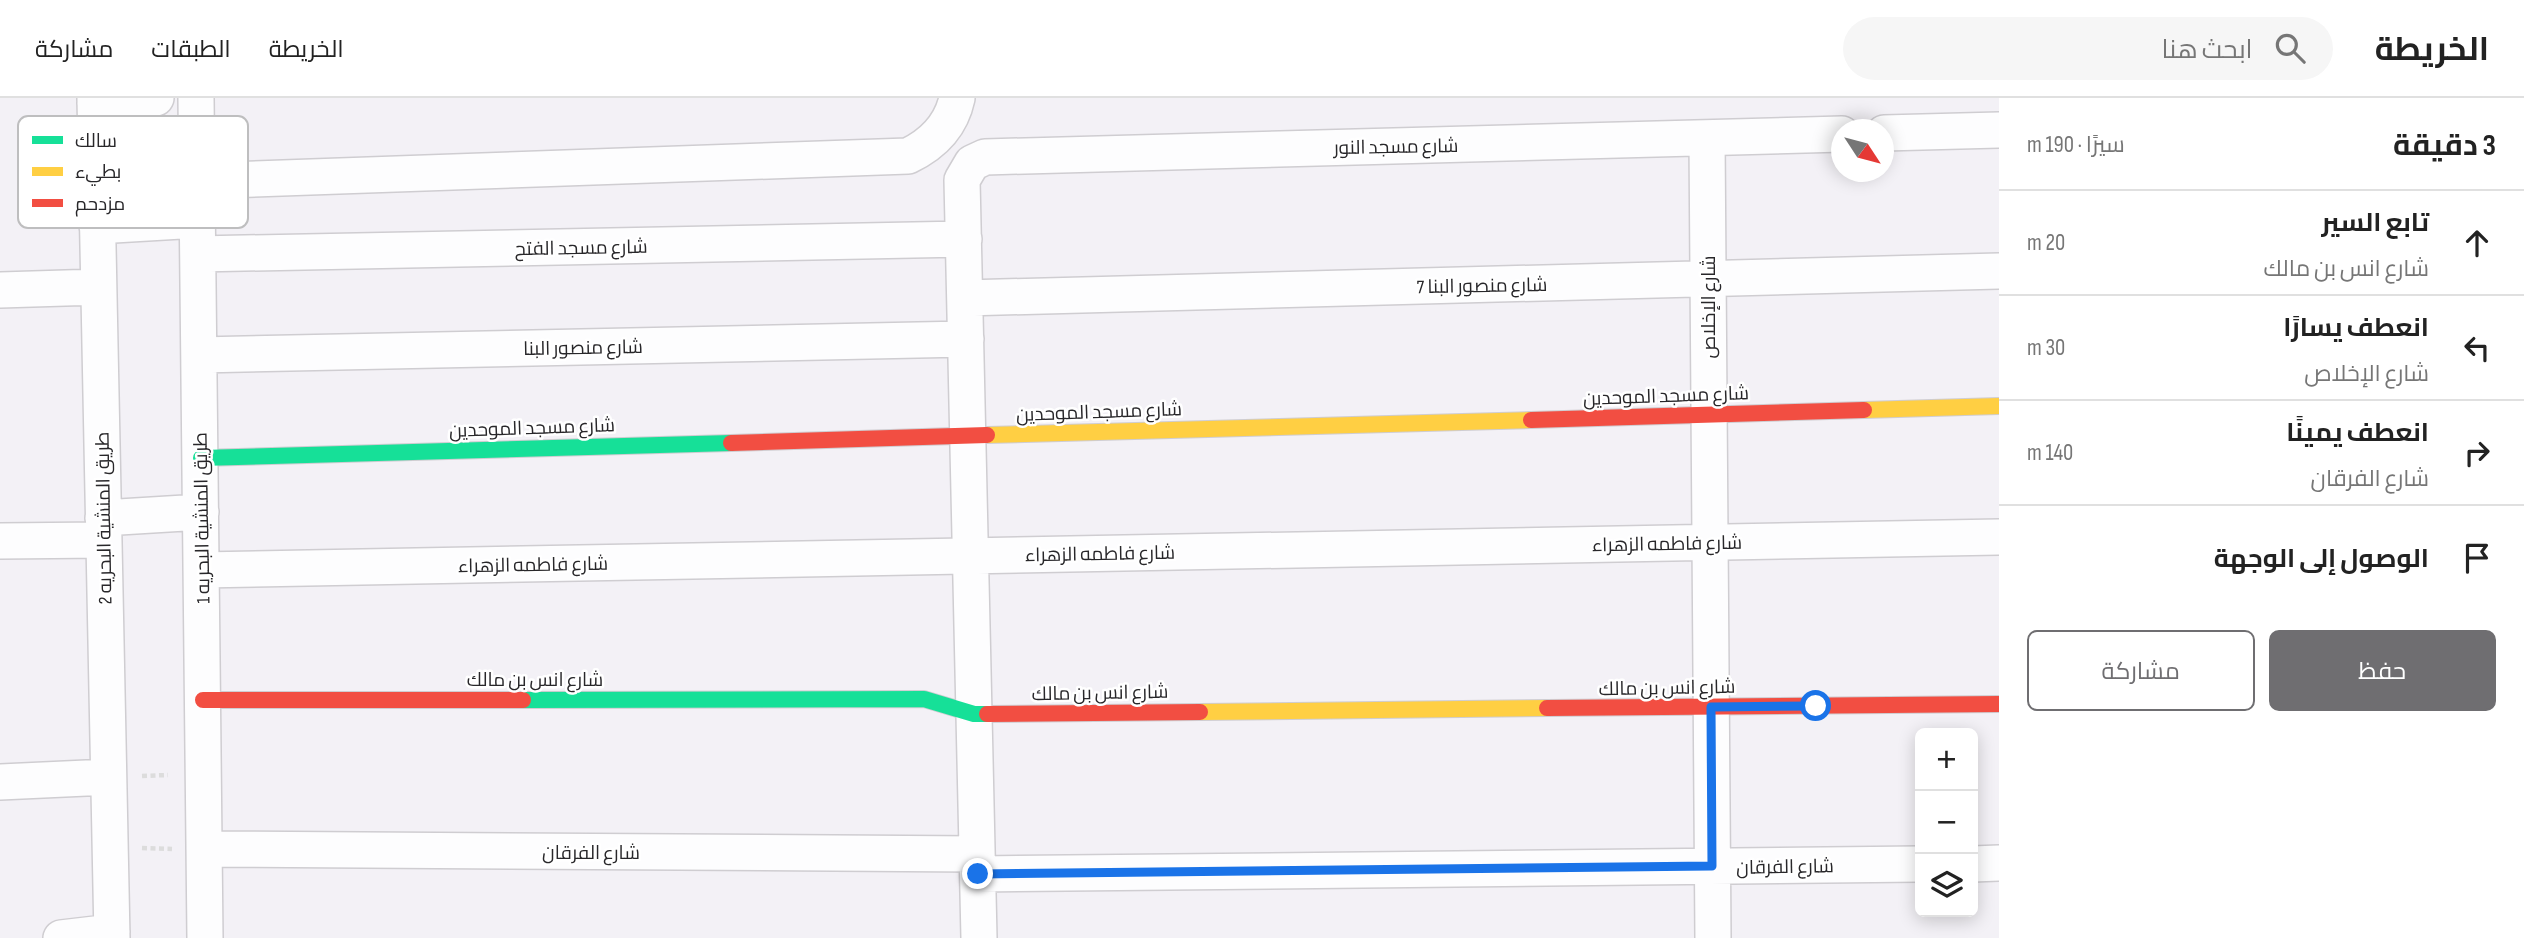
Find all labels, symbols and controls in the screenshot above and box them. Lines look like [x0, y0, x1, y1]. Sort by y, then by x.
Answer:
search box [1843, 17, 2333, 80]
icon: search [2271, 29, 2309, 67]
text: الخريطة [2375, 30, 2489, 70]
text: مشاركة [35, 35, 113, 64]
text: الطبقات [151, 35, 231, 64]
text: الخريطة [269, 35, 344, 64]
text: ابحث هنا [2162, 35, 2253, 66]
legend [18, 116, 248, 228]
north arrow [1831, 119, 1894, 182]
text: 3 دقيقة [2393, 128, 2496, 164]
text: سالك [75, 130, 117, 153]
text: سيرًا · 190 m [2027, 131, 2125, 159]
street label: شارع مسجد النور [1332, 135, 1459, 161]
text: بطيء [75, 161, 121, 186]
text: مزدحم [75, 193, 125, 217]
text: تابع السير [2322, 208, 2429, 239]
icon: ahead [2458, 224, 2496, 262]
text: 20 m [2027, 229, 2065, 257]
street label: شارع مسجد الفتح [514, 236, 648, 262]
street label: شارع الإخلاص [1698, 255, 1722, 359]
text: شارع انس بن مالك [2264, 255, 2429, 283]
street label: شارع منصور البنا 7 [1417, 274, 1548, 300]
text: انعطف يسارًا [2283, 313, 2429, 344]
icon: left [2458, 329, 2496, 367]
text: 30 m [2027, 334, 2065, 362]
street label: شارع منصور البنا [523, 336, 643, 362]
text: شارع الإخلاص [2304, 360, 2429, 388]
street label: شارع مسجد الموحدين [1583, 382, 1750, 412]
street label: شارع مسجد الموحدين [1016, 398, 1183, 428]
street label: شارع مسجد الموحدين [449, 414, 616, 444]
text: انعطف يمينًا [2286, 418, 2429, 449]
street label: طريق المنشية البحريه 2 [91, 431, 118, 604]
street label: طريق المنشية البحريه 1 [190, 432, 215, 604]
icon: right [2458, 434, 2496, 472]
text: 140 m [2027, 439, 2073, 467]
text: شارع الفرقان [2311, 465, 2429, 493]
street label: شارع فاطمه الزهراء [1592, 532, 1742, 558]
icon: arrive [2458, 539, 2496, 577]
street label: شارع فاطمه الزهراء [1025, 542, 1175, 568]
text: الوصول إلى الوجهة [2214, 544, 2429, 575]
street label: شارع فاطمه الزهراء [458, 553, 608, 579]
button: مشاركة [2027, 630, 2255, 711]
button: حفظ [2269, 630, 2496, 711]
street label: شارع انس بن مالك [467, 669, 603, 693]
street label: شارع انس بن مالك [1599, 676, 1736, 702]
street label: شارع انس بن مالك [1032, 681, 1169, 707]
route start [1800, 690, 1831, 721]
map controls [1915, 728, 1978, 917]
button: + [1915, 728, 1978, 791]
button: − [1915, 791, 1978, 854]
street label: شارع الفرقان [542, 842, 640, 866]
button: layers [1915, 854, 1978, 917]
street label: شارع الفرقان [1736, 855, 1834, 881]
route end [962, 858, 993, 889]

